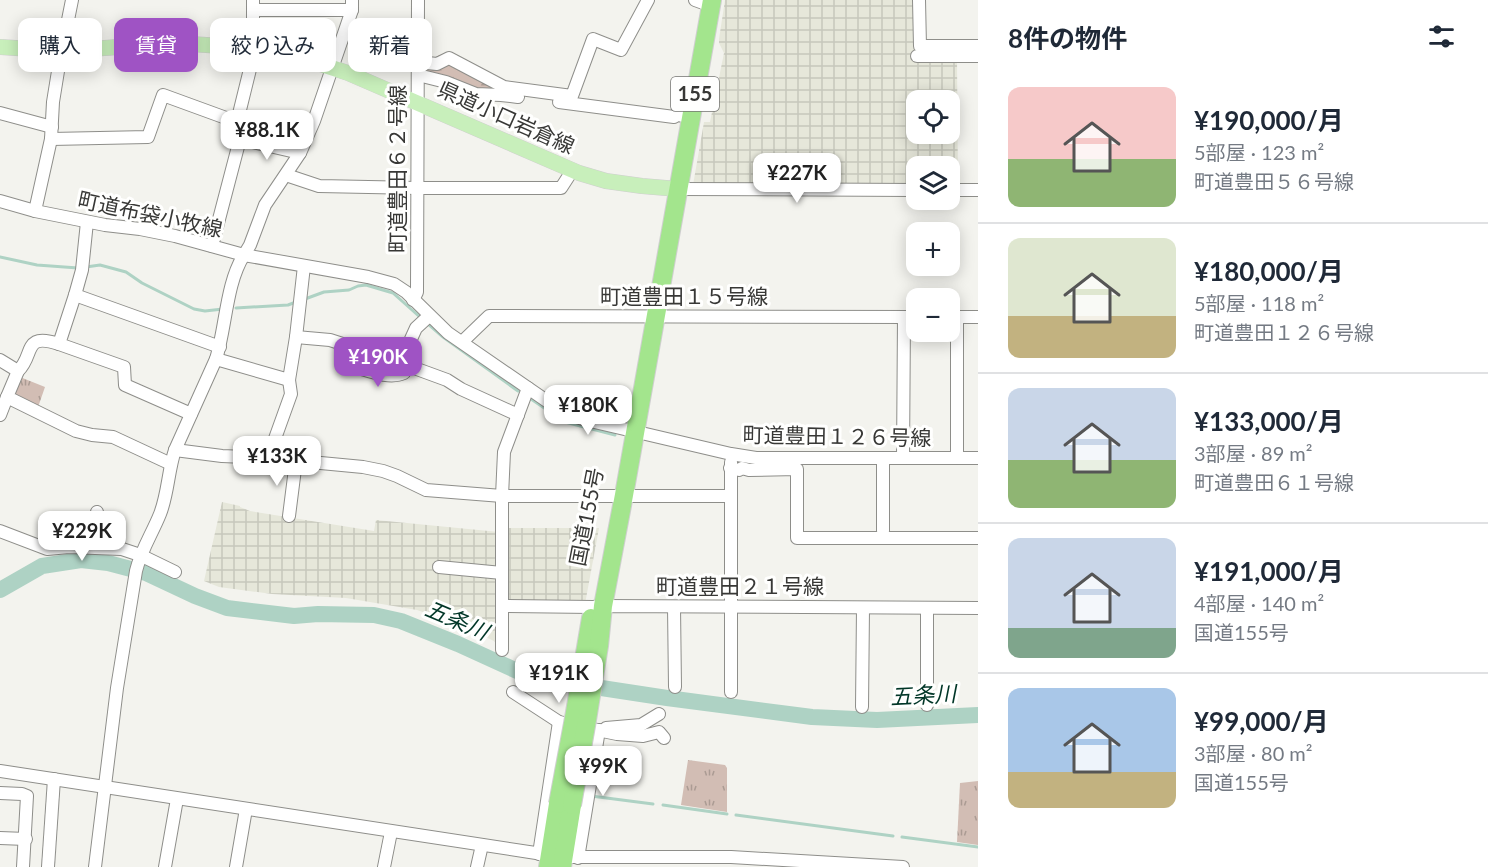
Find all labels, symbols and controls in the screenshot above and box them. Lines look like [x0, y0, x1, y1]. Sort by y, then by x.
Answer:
chip: 購入 [18, 18, 102, 72]
chip: 賃貸 [114, 18, 198, 72]
chip: 絞り込み [210, 18, 336, 72]
chip: 新着 [348, 18, 432, 72]
icon: filters [1425, 20, 1458, 53]
text: 8件の物件 [1008, 22, 1127, 54]
street label: 県道小口岩倉線 [434, 75, 579, 158]
road number: 155 [671, 77, 719, 111]
street label: 町道豊田６２号線 [384, 85, 409, 253]
map controls [906, 90, 960, 342]
button: locate [906, 90, 960, 144]
text: ¥190,000/月 [1194, 104, 1344, 136]
pin: ¥88.1K [218, 110, 316, 161]
icon: home [1056, 111, 1128, 183]
text: ¥88.1K [235, 117, 299, 141]
text: 5部屋 · 123 m² [1194, 140, 1324, 164]
pin: ¥227K [755, 153, 839, 204]
button: layers [906, 156, 960, 210]
text: ¥227K [767, 160, 827, 184]
text: 町道豊田５６号線 [1194, 169, 1354, 193]
street label: 町道布袋小牧線 [76, 186, 225, 241]
button: + [906, 222, 960, 276]
text: ¥180,000/月 [1194, 255, 1344, 287]
icon: home [1056, 262, 1128, 334]
street label: 町道豊田１５号線 [600, 283, 768, 308]
button: − [906, 288, 960, 342]
text: 5部屋 · 118 m² [1194, 291, 1324, 315]
text: 町道豊田１２６号線 [1194, 320, 1374, 344]
pin: ¥190K [336, 337, 420, 388]
text: ¥190K [348, 344, 408, 368]
pin: ¥180K [546, 385, 630, 436]
text: ¥180K [558, 392, 618, 416]
text: ¥133,000/月 [1194, 405, 1344, 437]
icon: home [1056, 412, 1128, 484]
street label: 町道豊田１２６号線 [742, 421, 932, 450]
pin: ¥133K [235, 436, 319, 487]
text: 3部屋 · 89 m² [1194, 441, 1313, 465]
text: ¥133K [247, 443, 307, 467]
street label: 国道155号 [564, 465, 607, 568]
text: 町道豊田６１号線 [1194, 470, 1354, 494]
pin: ¥229K [40, 511, 124, 562]
text: ¥229K [52, 518, 112, 542]
text: ¥191,000/月 [1194, 555, 1344, 587]
icon: home [1056, 562, 1128, 634]
street label: 町道豊田２１号線 [656, 573, 824, 598]
text: 4部屋 · 140 m² [1194, 591, 1324, 615]
water label: 五条川 [422, 594, 495, 646]
text: 国道155号 [1194, 620, 1289, 644]
pin: ¥191K [517, 653, 601, 704]
text: ¥191K [529, 660, 589, 684]
water label: 五条川 [889, 679, 959, 710]
text: ¥99,000/月 [1194, 705, 1329, 737]
icon: home [1056, 712, 1128, 784]
text: 3部屋 · 80 m² [1194, 741, 1313, 765]
pin: ¥99K [567, 746, 639, 797]
text: ¥99K [579, 753, 627, 777]
text: 国道155号 [1194, 770, 1289, 794]

